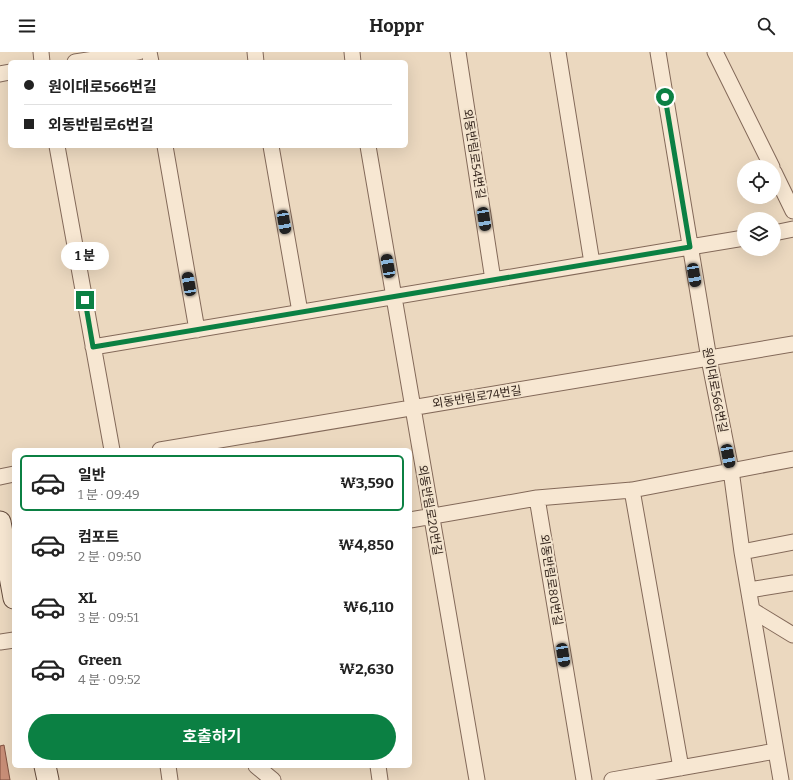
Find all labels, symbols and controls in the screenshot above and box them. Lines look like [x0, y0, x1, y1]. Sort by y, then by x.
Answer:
icon: menu [16, 15, 38, 37]
text: Hoppr [369, 15, 424, 37]
icon: search [755, 15, 777, 37]
text: 원이대로566번길 [48, 78, 157, 96]
route start [656, 88, 674, 106]
street label: 외동반림로54번길 [460, 108, 488, 200]
text: 외동반림로6번길 [48, 116, 153, 134]
map controls [737, 160, 781, 256]
button: locate [737, 160, 781, 204]
car [476, 206, 492, 232]
car [276, 209, 292, 235]
button: layers [737, 212, 781, 256]
callout: 1 분 [61, 242, 109, 270]
text: 1 분 [75, 248, 95, 263]
car [380, 253, 396, 279]
car [686, 262, 702, 288]
car [181, 271, 197, 297]
route end [76, 291, 94, 309]
street label: 원이대로566번길 [700, 346, 730, 434]
street label: 외동반림로74번길 [431, 383, 523, 411]
car [720, 443, 736, 469]
street label: 외동반림로20번길 [415, 464, 445, 556]
icon: car [30, 465, 66, 501]
text: 일반 [78, 466, 106, 484]
text: ₩3,590 [340, 474, 394, 492]
text: 1 분 · 09:49 [78, 487, 140, 502]
icon: car [30, 527, 66, 563]
text: 컴포트 [78, 528, 119, 546]
street label: 외동반림로80번길 [537, 533, 565, 627]
text: ₩4,850 [339, 536, 394, 554]
text: 2 분 · 09:50 [78, 549, 142, 564]
icon: car [30, 589, 66, 625]
text: XL [78, 589, 97, 607]
text: ₩6,110 [344, 598, 394, 616]
text: 3 분 · 09:51 [78, 610, 139, 625]
car [555, 642, 571, 668]
icon: car [30, 651, 66, 687]
text: Green [78, 651, 122, 669]
text: ₩2,630 [340, 660, 394, 678]
text: 4 분 · 09:52 [78, 672, 141, 687]
button: 호출하기 [28, 714, 396, 760]

